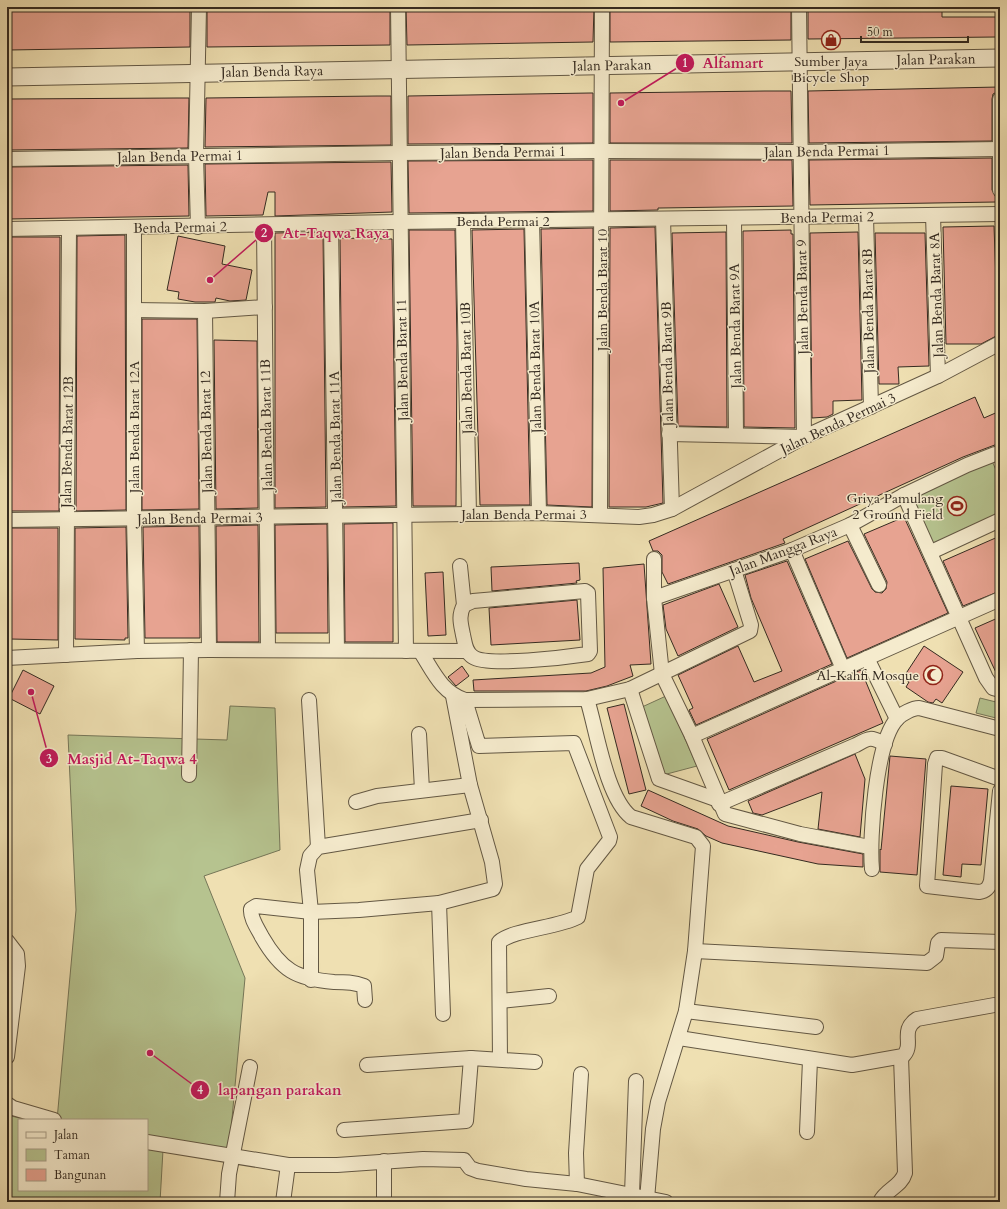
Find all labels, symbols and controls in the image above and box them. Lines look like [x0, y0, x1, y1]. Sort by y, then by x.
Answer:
scale bar [861, 18, 968, 44]
text: 50 m [867, 24, 894, 40]
shop icon: Sumber Jaya Bicycle Shop [820, 29, 842, 51]
callout: Alfamart [675, 49, 771, 76]
street label: Jalan Parakan [894, 49, 976, 70]
place label: Sumber Jaya Bicycle Shop [792, 52, 870, 87]
text: Alfamart [703, 53, 764, 73]
street label: Jalan Parakan [570, 55, 652, 76]
text: 1 [682, 55, 688, 71]
street label: Jalan Benda Raya [219, 61, 323, 82]
street label: Jalan Benda Permai 1 [762, 141, 890, 162]
street label: Jalan Benda Permai 1 [438, 142, 566, 163]
street label: Jalan Benda Permai 1 [115, 146, 243, 167]
street label: Benda Permai 2 [780, 207, 874, 228]
street label: Benda Permai 2 [456, 212, 550, 231]
street label: Benda Permai 2 [133, 217, 227, 238]
callout: At-Taqwa Raya [254, 219, 397, 246]
text: At-Taqwa Raya [283, 223, 390, 243]
text: 2 [261, 225, 267, 241]
street label: Jalan Benda Barat 10 [593, 229, 612, 353]
street label: Jalan Benda Barat 8A [925, 232, 948, 360]
street label: Jalan Benda Barat 9 [792, 239, 813, 357]
street label: Jalan Benda Barat 8B [858, 248, 879, 376]
street label: Jalan Benda Barat 9A [725, 263, 746, 391]
street label: Jalan Benda Barat 11 [392, 299, 413, 423]
street label: Jalan Benda Barat 10A [525, 301, 546, 435]
street label: Jalan Benda Barat 9B [657, 301, 678, 429]
street label: Jalan Benda Barat 10B [456, 302, 477, 436]
street label: Jalan Benda Barat 11B [256, 359, 277, 493]
street label: Jalan Benda Barat 12A [125, 361, 144, 495]
street label: Jalan Benda Barat 12 [196, 371, 217, 495]
street label: Jalan Benda Barat 11A [325, 371, 346, 505]
street label: Jalan Benda Barat 12B [57, 376, 78, 510]
street label: Jalan Benda Permai 3 [775, 388, 899, 459]
place label: Griya Pamulang 2 Ground Field [846, 489, 944, 524]
sports icon: Griya Pamulang 2 Ground Field [946, 495, 968, 517]
street label: Jalan Benda Permai 3 [459, 505, 587, 524]
street label: Jalan Benda Permai 3 [135, 508, 263, 529]
street label: Jalan Mangga Raya [725, 522, 840, 581]
mosque icon: Al-Kahfi Mosque [922, 664, 944, 686]
place label: Al-Kahfi Mosque [816, 666, 919, 685]
callout: Masjid At-Taqwa 4 [39, 745, 205, 772]
text: Masjid At-Taqwa 4 [67, 749, 197, 769]
text: 3 [46, 751, 52, 767]
callout: lapangan parakan [190, 1076, 350, 1103]
text: lapangan parakan [218, 1080, 342, 1100]
text: 4 [197, 1082, 203, 1098]
legend [18, 1119, 148, 1191]
text: Jalan [52, 1127, 78, 1143]
text: Taman [54, 1147, 90, 1163]
text: Bangunan [54, 1167, 106, 1183]

